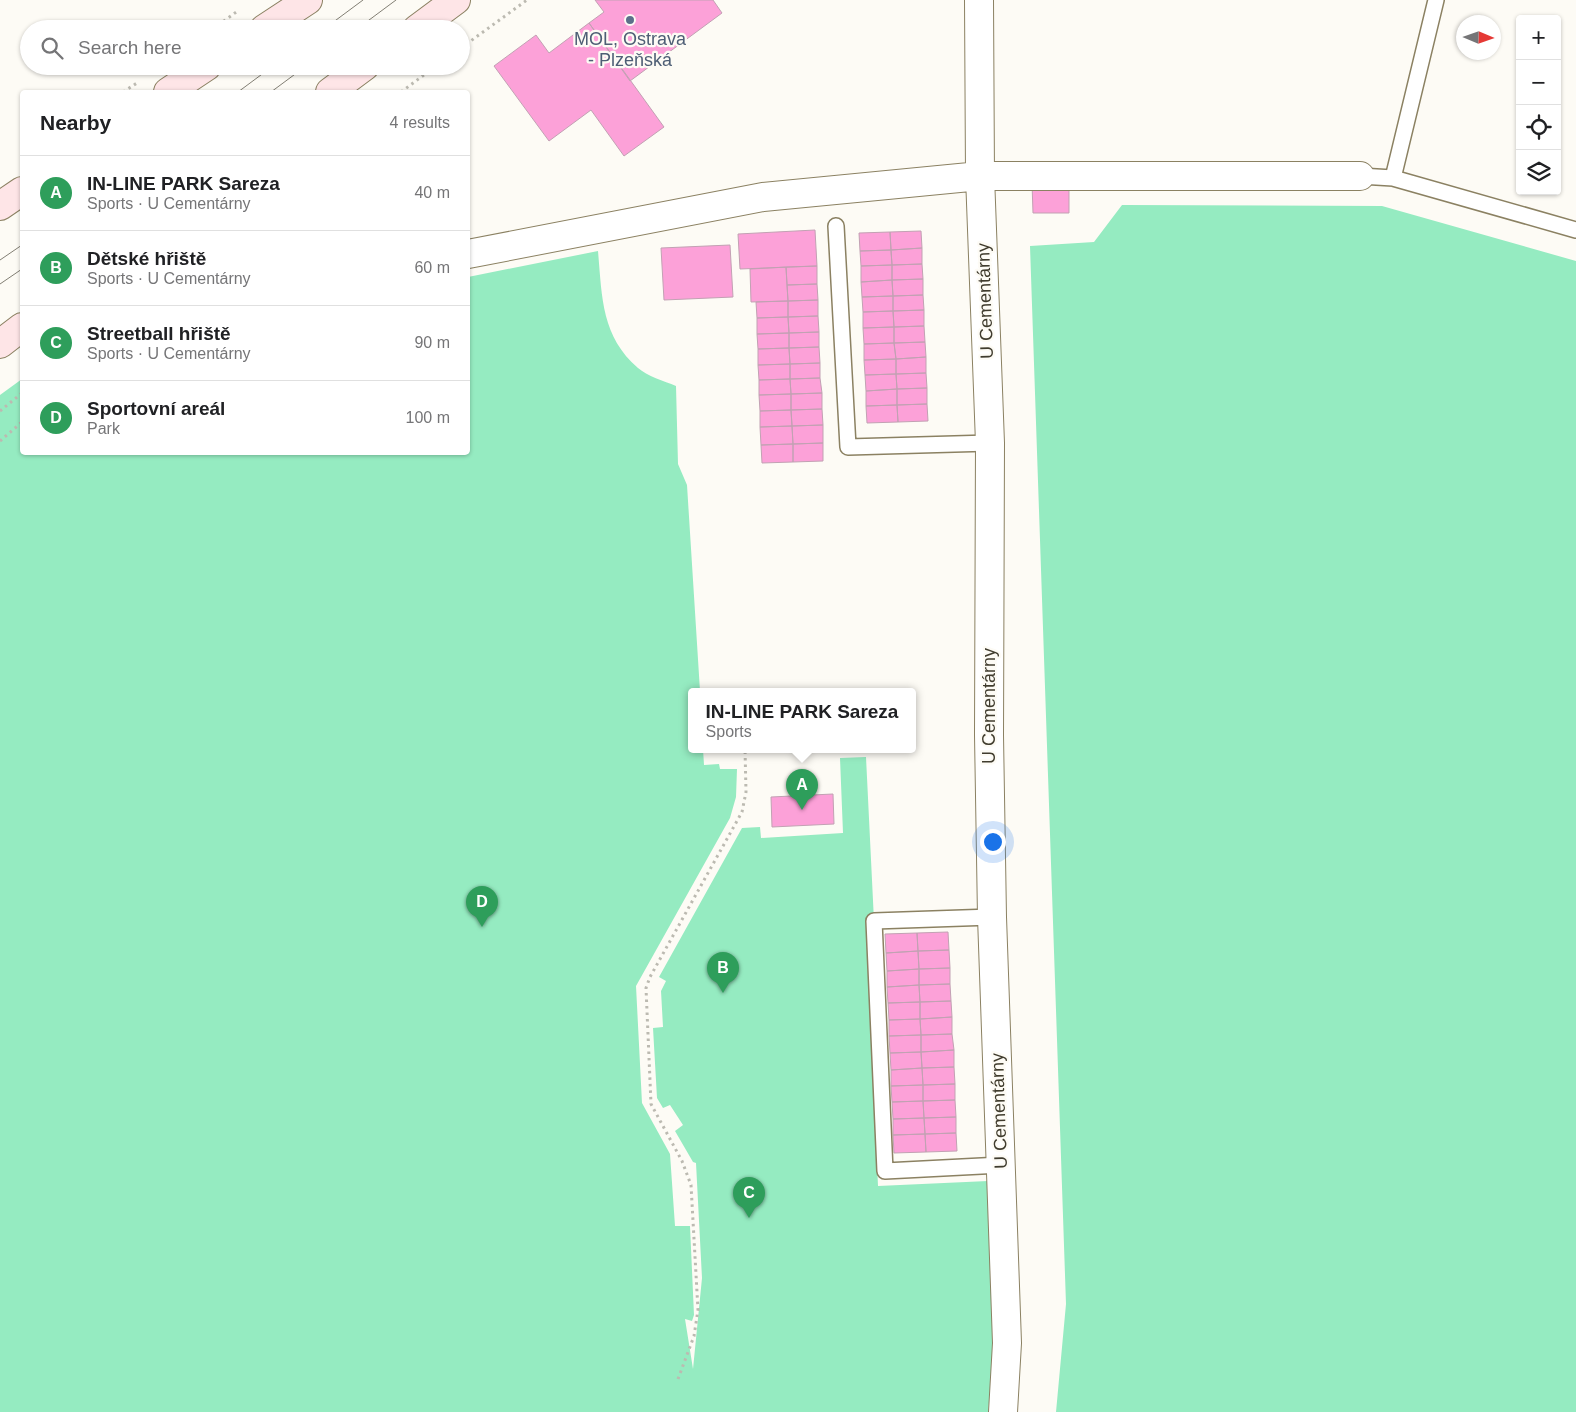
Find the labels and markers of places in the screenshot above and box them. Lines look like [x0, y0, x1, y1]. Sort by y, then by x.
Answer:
marker: MOL, Ostrava - Plzeňská [624, 14, 636, 26]
place label: MOL, Ostrava - Plzeňská [574, 29, 687, 70]
pin: A [786, 769, 818, 810]
pin: D [466, 886, 498, 927]
pin: B [707, 952, 739, 993]
pin: C [733, 1177, 765, 1218]

